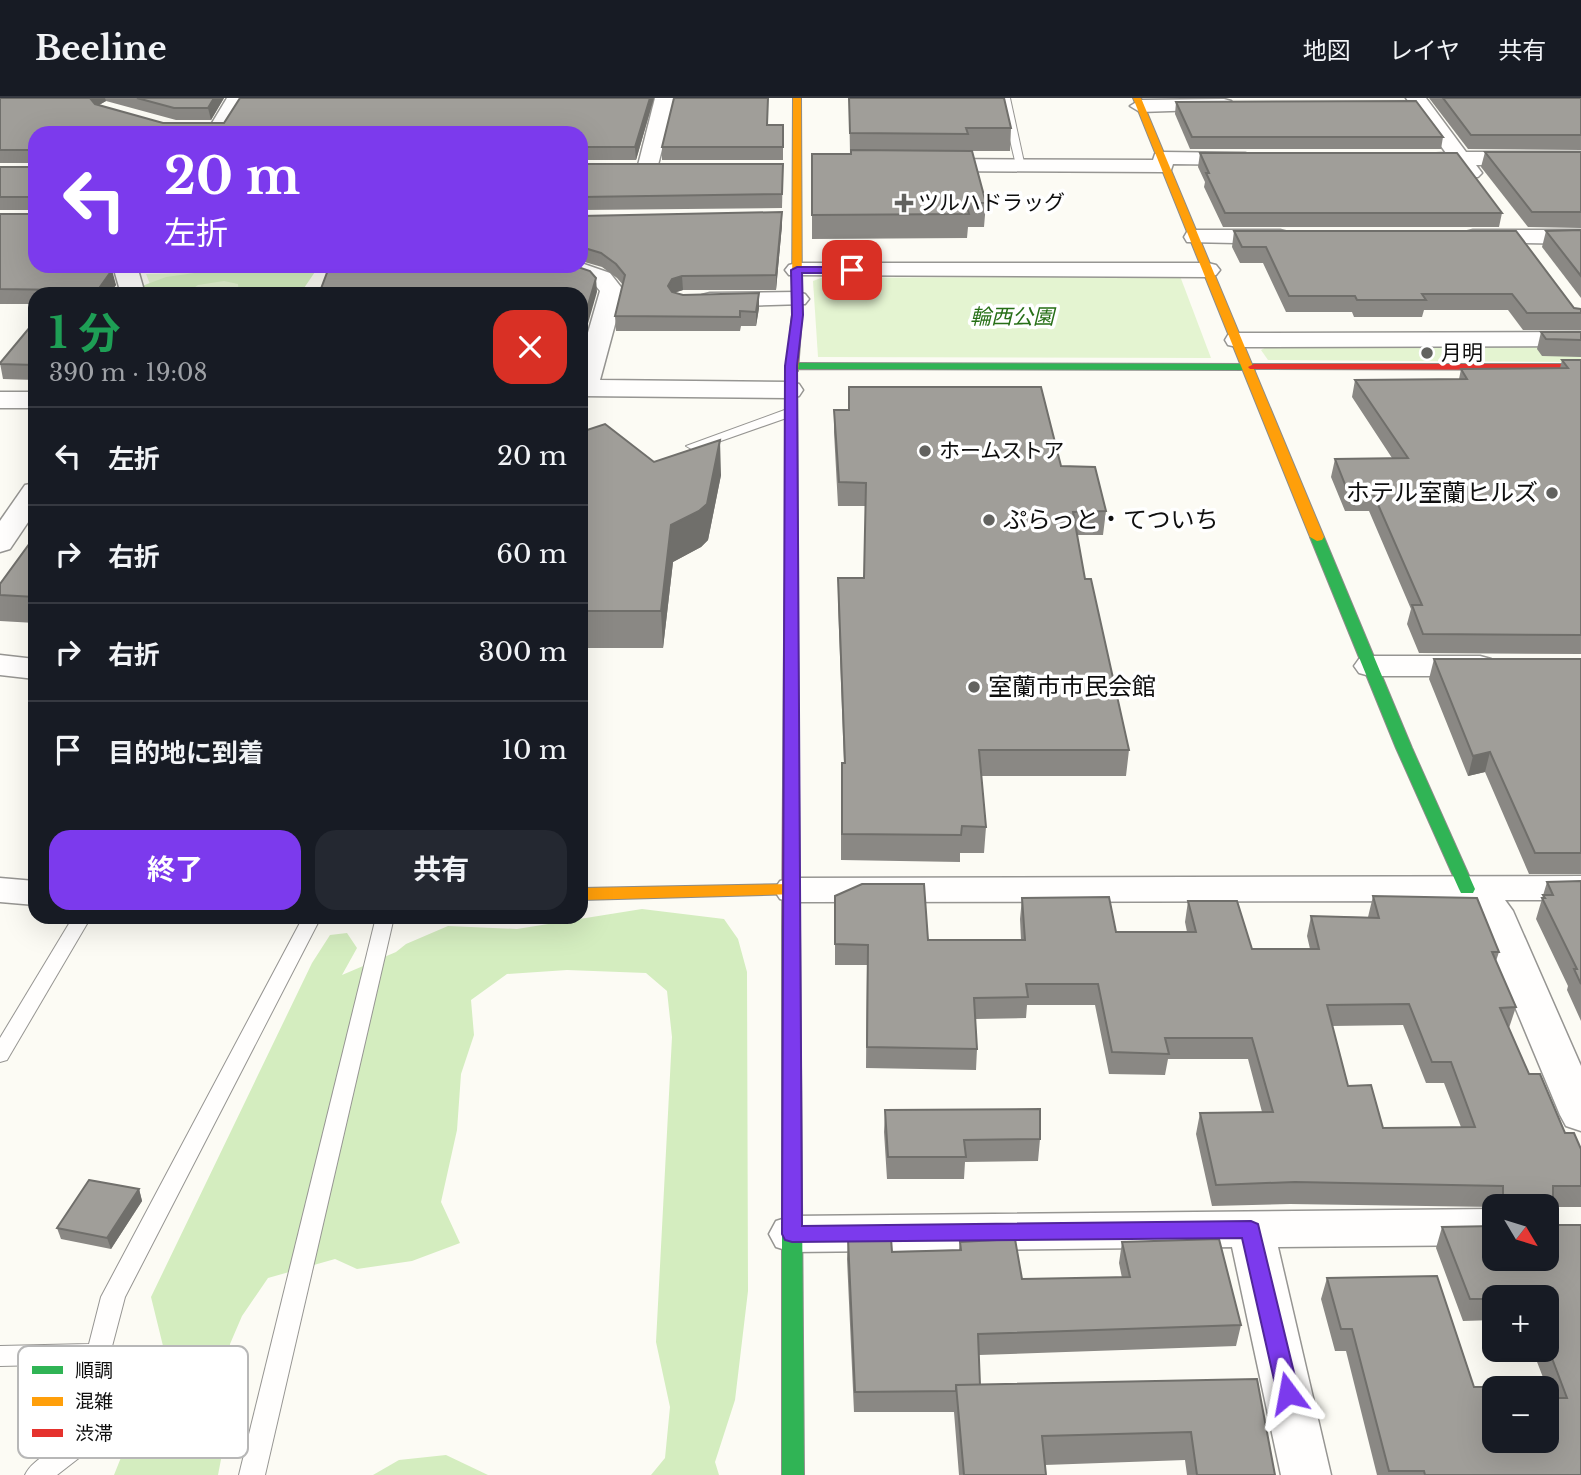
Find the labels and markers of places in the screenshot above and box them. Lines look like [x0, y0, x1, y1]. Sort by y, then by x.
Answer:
place label: ツルハドラッグ [918, 190, 1065, 216]
marker: ツルハドラッグ [896, 195, 912, 211]
pin [822, 240, 882, 300]
place label: 月明 [1441, 340, 1483, 366]
marker: 月明 [1419, 345, 1435, 361]
place label: ホームストア [939, 438, 1064, 464]
marker: ホームストア [917, 443, 933, 459]
place label: ホテル室蘭ヒルズ [1346, 478, 1538, 507]
marker: ホテル室蘭ヒルズ [1544, 485, 1560, 501]
place label: ぷらっと・てついち [1003, 505, 1219, 534]
marker: ぷらっと・てついち [981, 512, 997, 528]
place label: 室蘭市市民会館 [988, 672, 1156, 701]
marker: 室蘭市市民会館 [966, 679, 982, 695]

